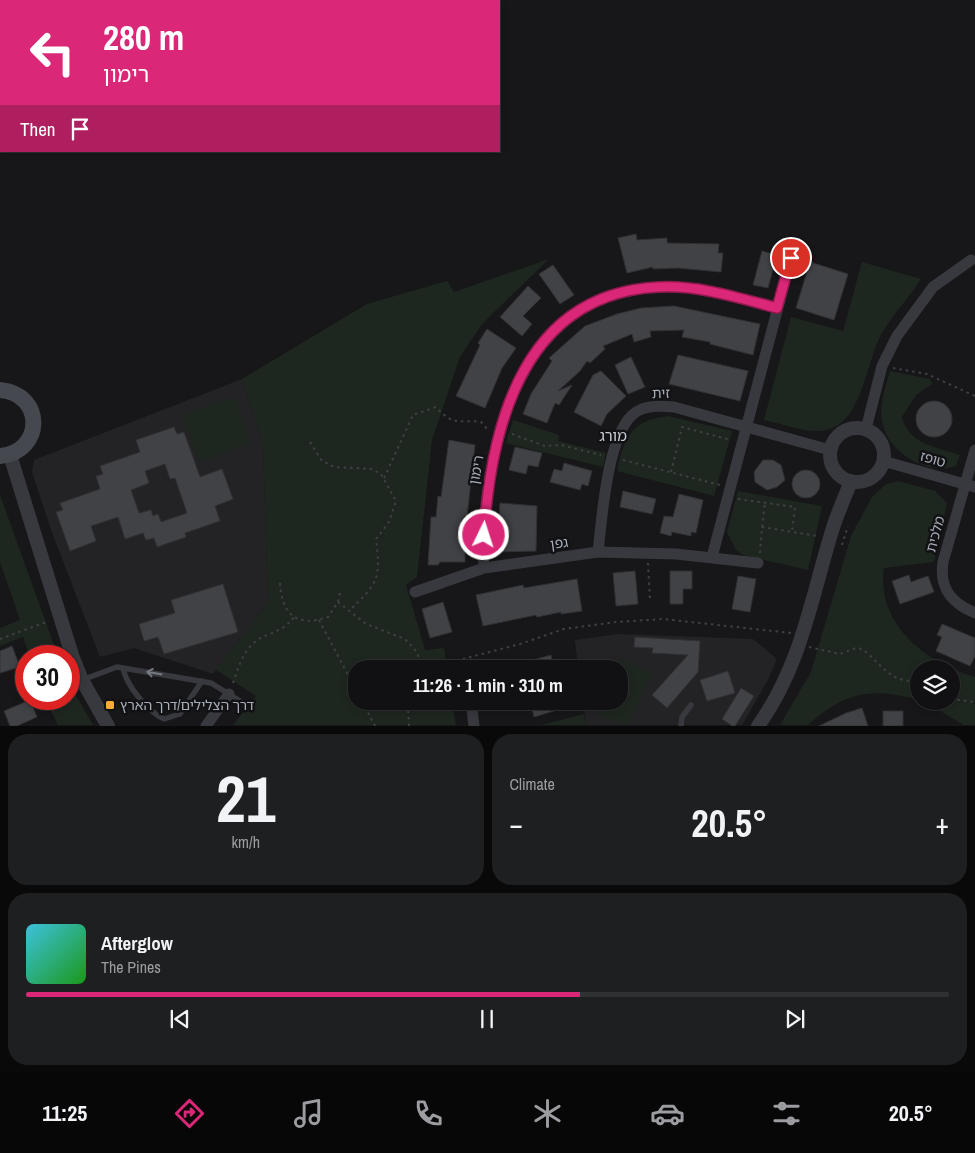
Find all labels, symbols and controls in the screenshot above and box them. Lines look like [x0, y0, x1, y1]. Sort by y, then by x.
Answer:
text: 280 m [103, 14, 184, 61]
icon: left [20, 20, 85, 85]
text: רימון [103, 59, 149, 89]
icon: arrive [66, 115, 94, 143]
text: Then [20, 116, 56, 142]
pin [770, 237, 812, 279]
icon: arrive [777, 244, 805, 272]
street label: זית [652, 384, 671, 402]
district label: מורג [599, 425, 627, 446]
street label: טופז [918, 447, 948, 471]
street label: רימון [465, 454, 487, 486]
position arrow [457, 508, 509, 560]
street label: מלכית [922, 514, 948, 554]
street label: גפן [549, 533, 569, 553]
speed limit sign: 30 [15, 645, 80, 710]
map controls [910, 660, 960, 710]
button: layers [910, 660, 960, 710]
one-way arrow [147, 668, 163, 678]
text: 11:26 · 1 min · 310 m [413, 672, 563, 698]
place label: דרך הצלילים/דרך הארץ [120, 696, 255, 714]
marker: דרך הצלילים/דרך הארץ [104, 699, 116, 711]
text: 21 [216, 755, 275, 842]
text: Climate [510, 773, 555, 795]
text: 20.5° [691, 798, 767, 849]
text: − [510, 805, 523, 843]
text: + [936, 805, 949, 843]
text: km/h [232, 831, 260, 853]
text: Afterglow [101, 930, 173, 956]
text: The Pines [101, 956, 161, 978]
icon: previous [166, 1005, 194, 1033]
icon: pause [473, 1005, 501, 1033]
icon: next [781, 1005, 809, 1033]
icon: directions [172, 1096, 207, 1131]
icon: music [291, 1096, 326, 1131]
icon: phone [411, 1096, 446, 1131]
icon: climate [530, 1096, 565, 1131]
icon: car [650, 1096, 685, 1131]
icon: filters [769, 1096, 804, 1131]
text: 11:25 [42, 1098, 87, 1128]
text: 20.5° [889, 1098, 933, 1128]

